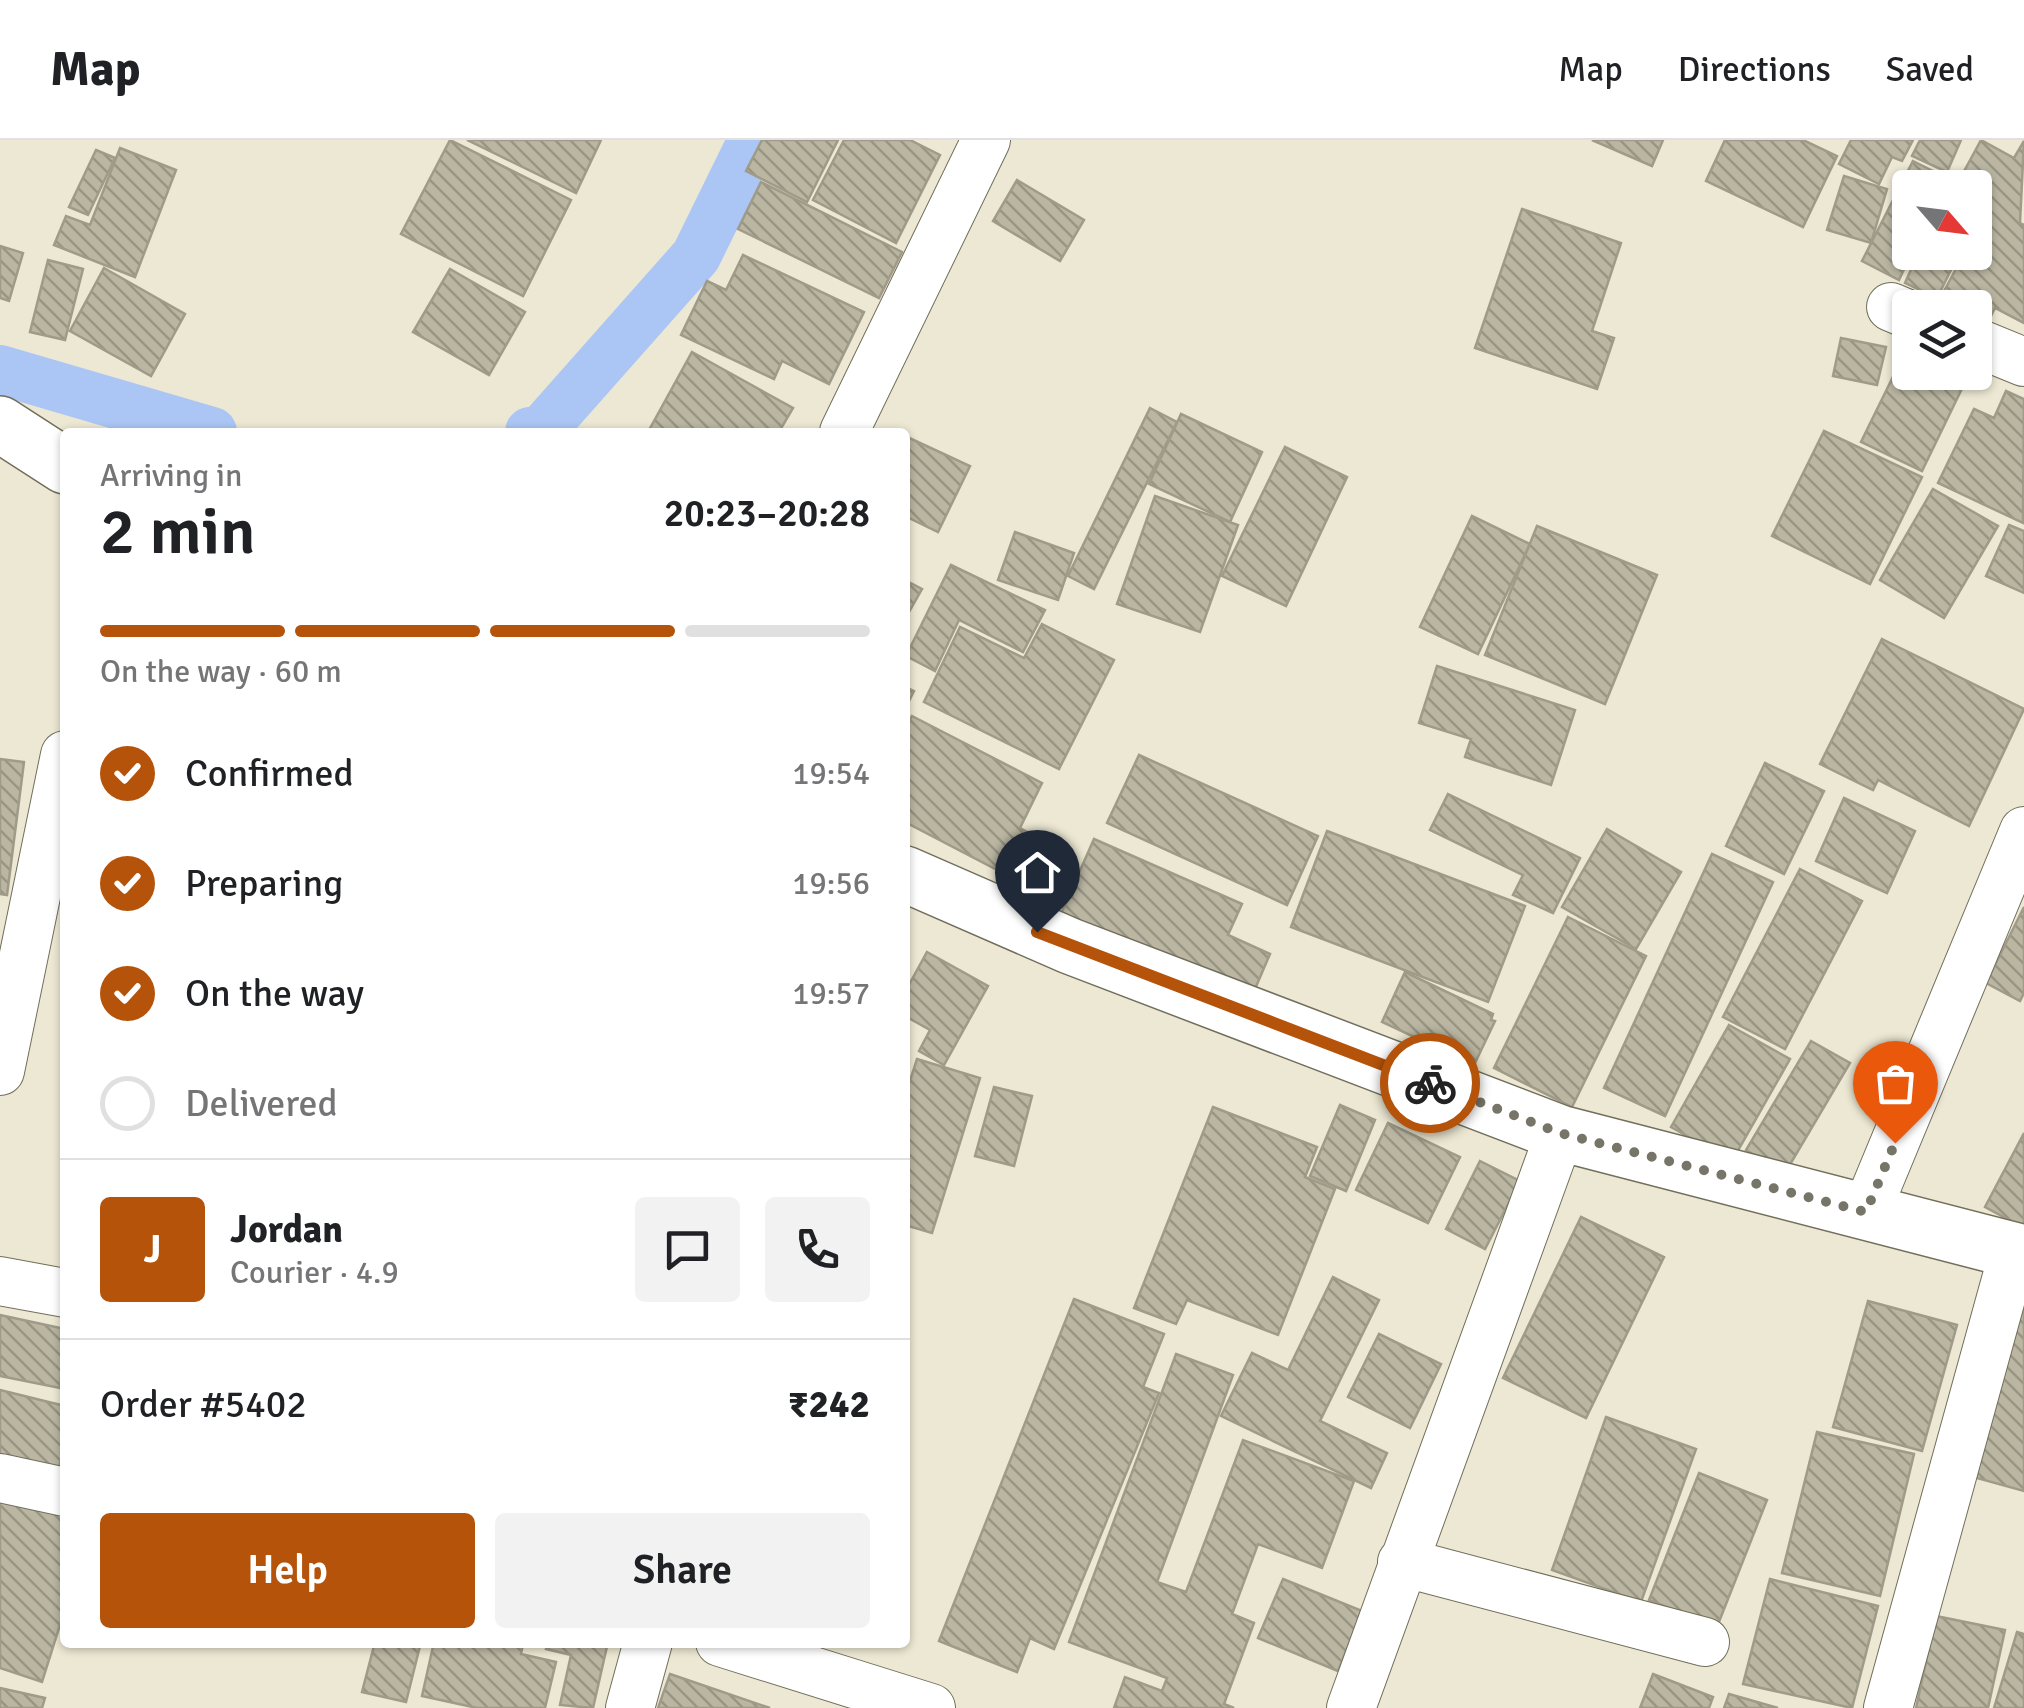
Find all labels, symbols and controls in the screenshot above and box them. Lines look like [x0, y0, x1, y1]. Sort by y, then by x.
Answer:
text: Map [50, 40, 140, 99]
text: Map [1558, 48, 1623, 91]
text: Directions [1678, 48, 1831, 91]
text: Saved [1886, 48, 1974, 91]
north arrow [1892, 170, 1992, 270]
map controls [1892, 170, 1992, 390]
button: layers [1892, 290, 1992, 390]
text: Arriving in [100, 456, 242, 495]
text: 20:23–20:28 [664, 490, 870, 537]
text: 2 min [100, 492, 256, 572]
text: On the way · 60 m [100, 652, 342, 691]
icon: check [100, 746, 155, 801]
text: Confirmed [185, 750, 354, 797]
text: 19:54 [792, 754, 870, 793]
pin [995, 830, 1080, 933]
icon: home [1010, 845, 1065, 900]
icon: check [100, 856, 155, 911]
text: Preparing [185, 860, 343, 907]
text: 19:56 [792, 864, 870, 903]
icon: check [100, 966, 155, 1021]
text: On the way [185, 970, 364, 1017]
text: 19:57 [792, 974, 870, 1013]
courier [1380, 1033, 1480, 1133]
pin [1853, 1041, 1938, 1144]
icon: bike [1403, 1056, 1458, 1111]
icon: bag [1868, 1056, 1923, 1111]
text: Delivered [185, 1080, 338, 1127]
button: chat [635, 1197, 740, 1302]
button: phone [765, 1197, 870, 1302]
text: Jordan [230, 1206, 343, 1253]
text: J [144, 1226, 161, 1273]
text: Courier · 4.9 [230, 1253, 399, 1292]
text: Order #5402 [100, 1381, 307, 1428]
text: ₹242 [788, 1381, 870, 1428]
button: Help [100, 1513, 475, 1628]
button: Share [495, 1513, 870, 1628]

